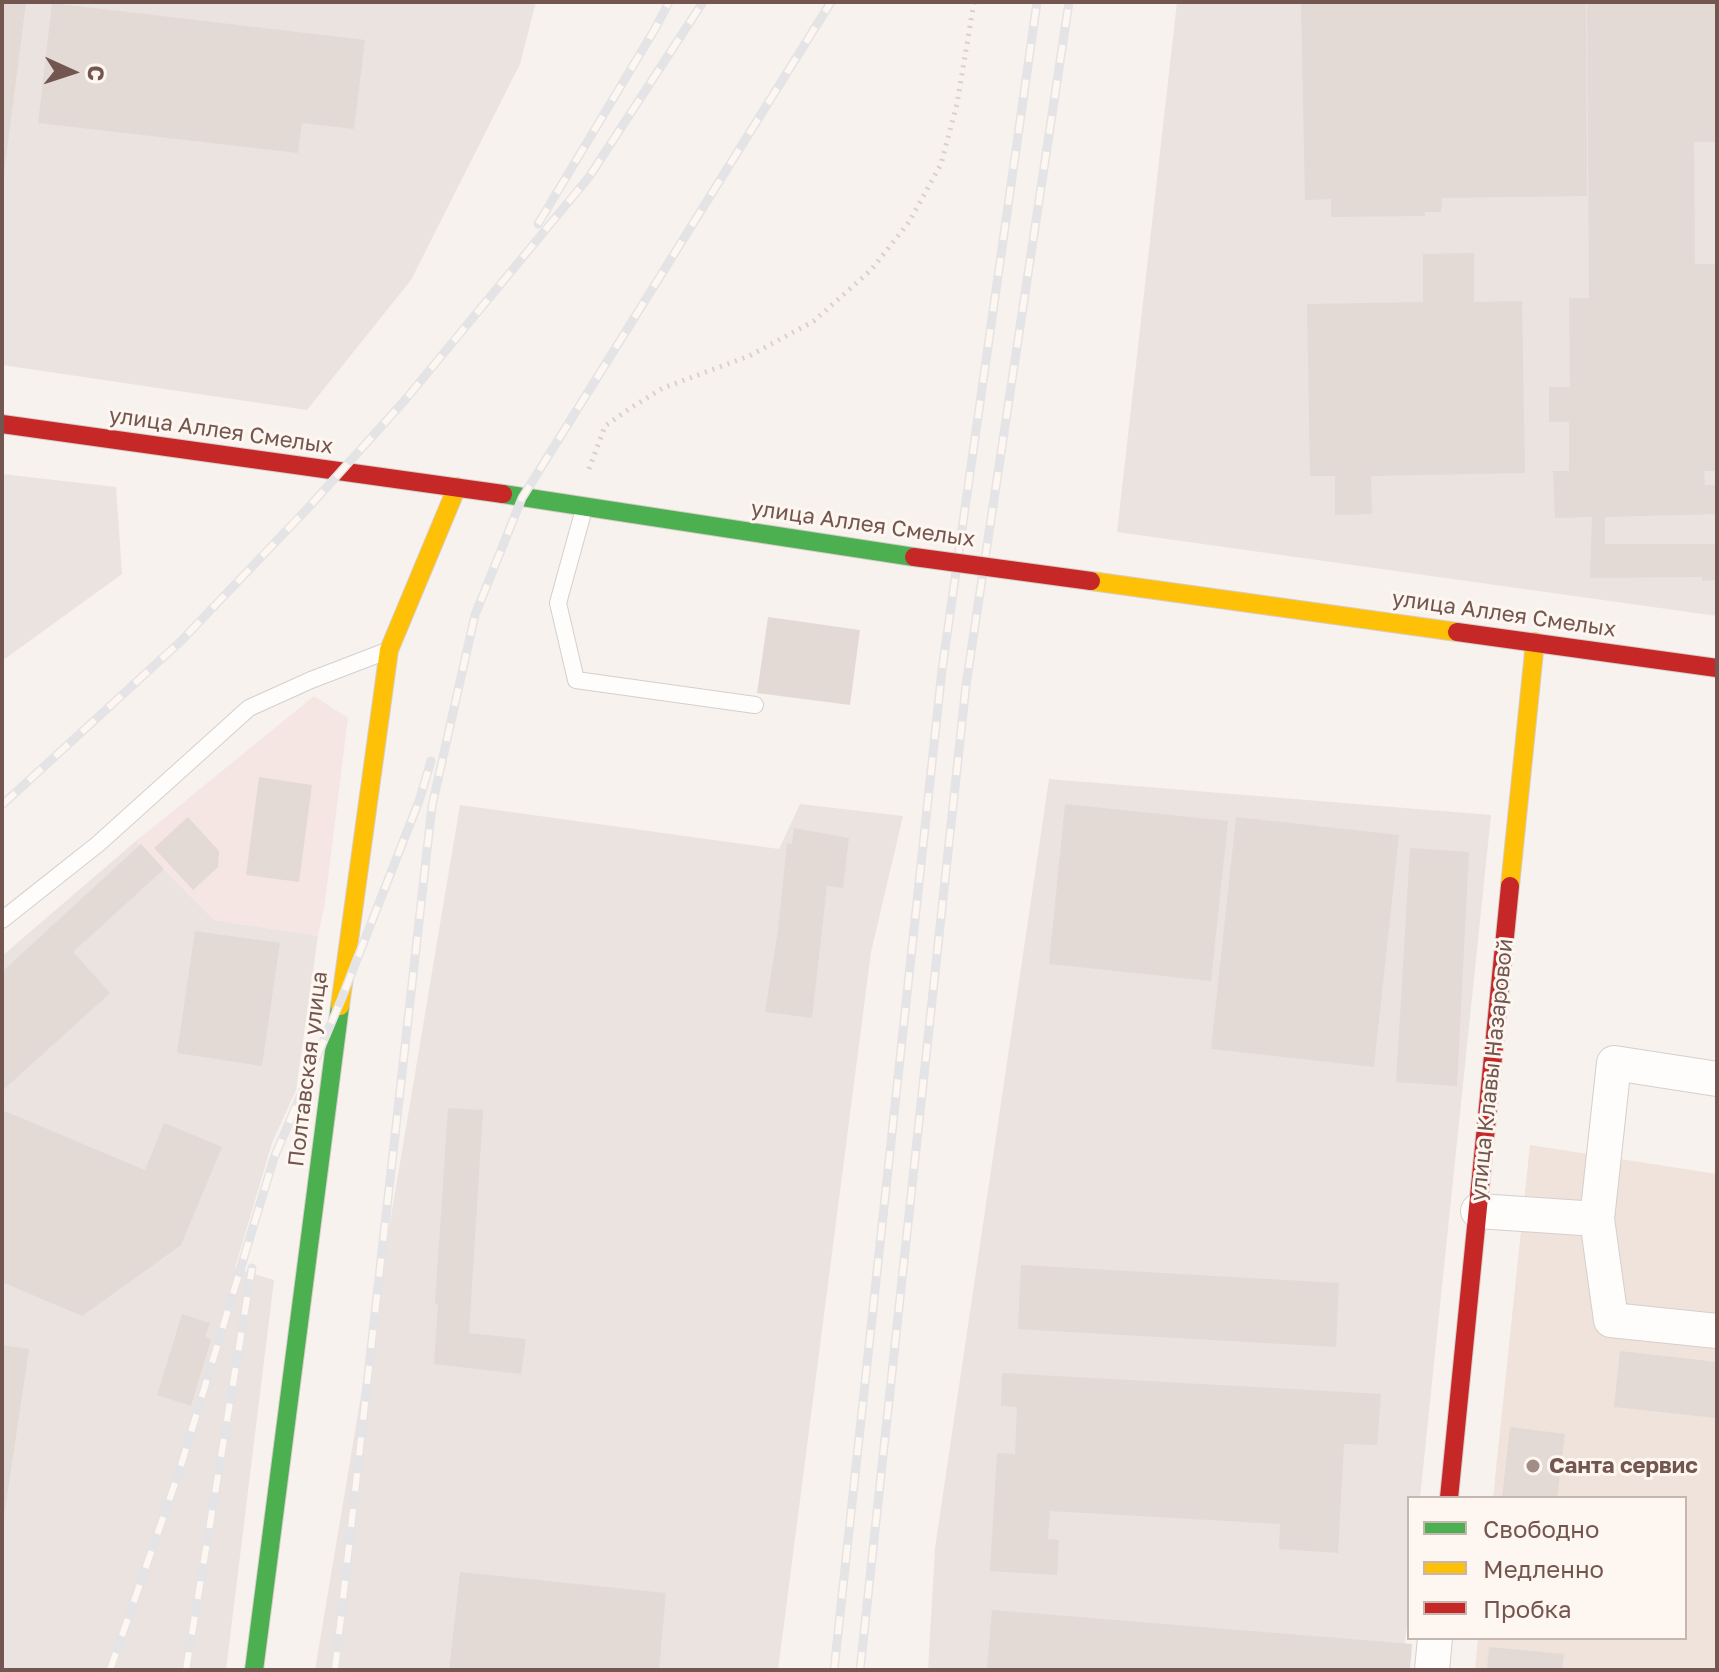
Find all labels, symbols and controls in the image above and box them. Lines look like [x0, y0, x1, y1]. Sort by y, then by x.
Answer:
north arrow [32, 32, 112, 112]
text: С [83, 65, 110, 82]
street label: улица Аллея Смелых [107, 402, 335, 460]
street label: улица Аллея Смелых [749, 495, 977, 553]
street label: улица Аллея Смелых [1390, 585, 1618, 643]
street label: улица Клавы Назаровой [1465, 937, 1519, 1203]
street label: Полтавская улица [283, 970, 333, 1168]
place label: Санта сервис [1549, 1453, 1698, 1479]
marker: Санта сервис [1524, 1457, 1542, 1475]
legend [1407, 1496, 1687, 1640]
text: Свободно [1483, 1514, 1599, 1543]
text: Медленно [1483, 1554, 1604, 1583]
text: Пробка [1483, 1594, 1572, 1623]

